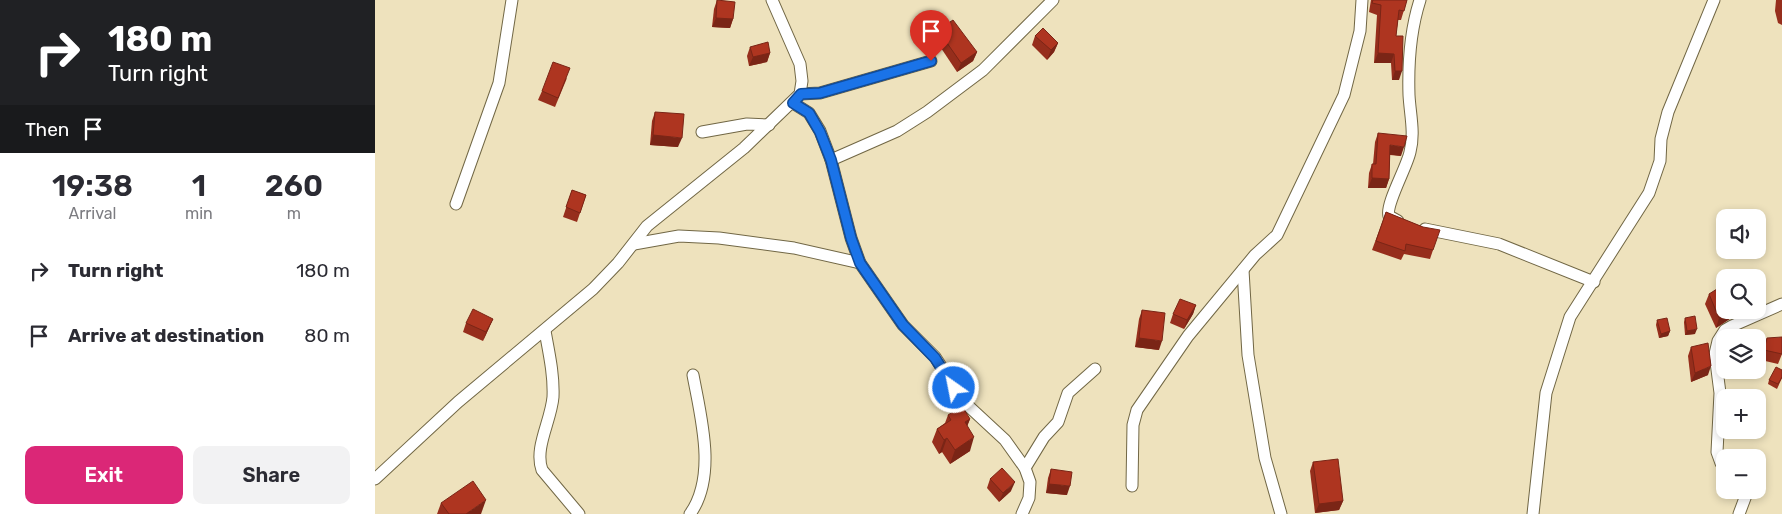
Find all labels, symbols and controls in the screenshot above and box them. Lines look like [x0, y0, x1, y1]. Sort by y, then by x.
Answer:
pin [910, 10, 952, 61]
icon: arrive [917, 17, 945, 45]
text: 180 m [108, 18, 212, 60]
icon: right [25, 20, 90, 85]
text: Turn right [108, 60, 208, 87]
icon: arrive [79, 115, 107, 143]
text: Then [25, 118, 69, 141]
text: 19:38 [52, 168, 133, 204]
text: 1 [192, 168, 206, 204]
text: 260 [265, 168, 323, 204]
text: Arrival [68, 204, 117, 223]
text: min [185, 204, 213, 223]
text: m [287, 204, 301, 223]
map controls [1716, 209, 1766, 499]
button: sound [1716, 209, 1766, 259]
icon: right [25, 257, 53, 285]
text: Turn right [68, 259, 163, 282]
text: 180 m [296, 259, 350, 282]
button: search [1716, 269, 1766, 319]
icon: arrive [25, 322, 53, 350]
text: Arrive at destination [68, 324, 264, 347]
text: 80 m [304, 324, 350, 347]
button: layers [1716, 329, 1766, 379]
position arrow [927, 361, 979, 413]
button: + [1716, 389, 1766, 439]
button: Exit [25, 446, 183, 504]
button: Share [193, 446, 350, 504]
button: − [1716, 449, 1766, 499]

